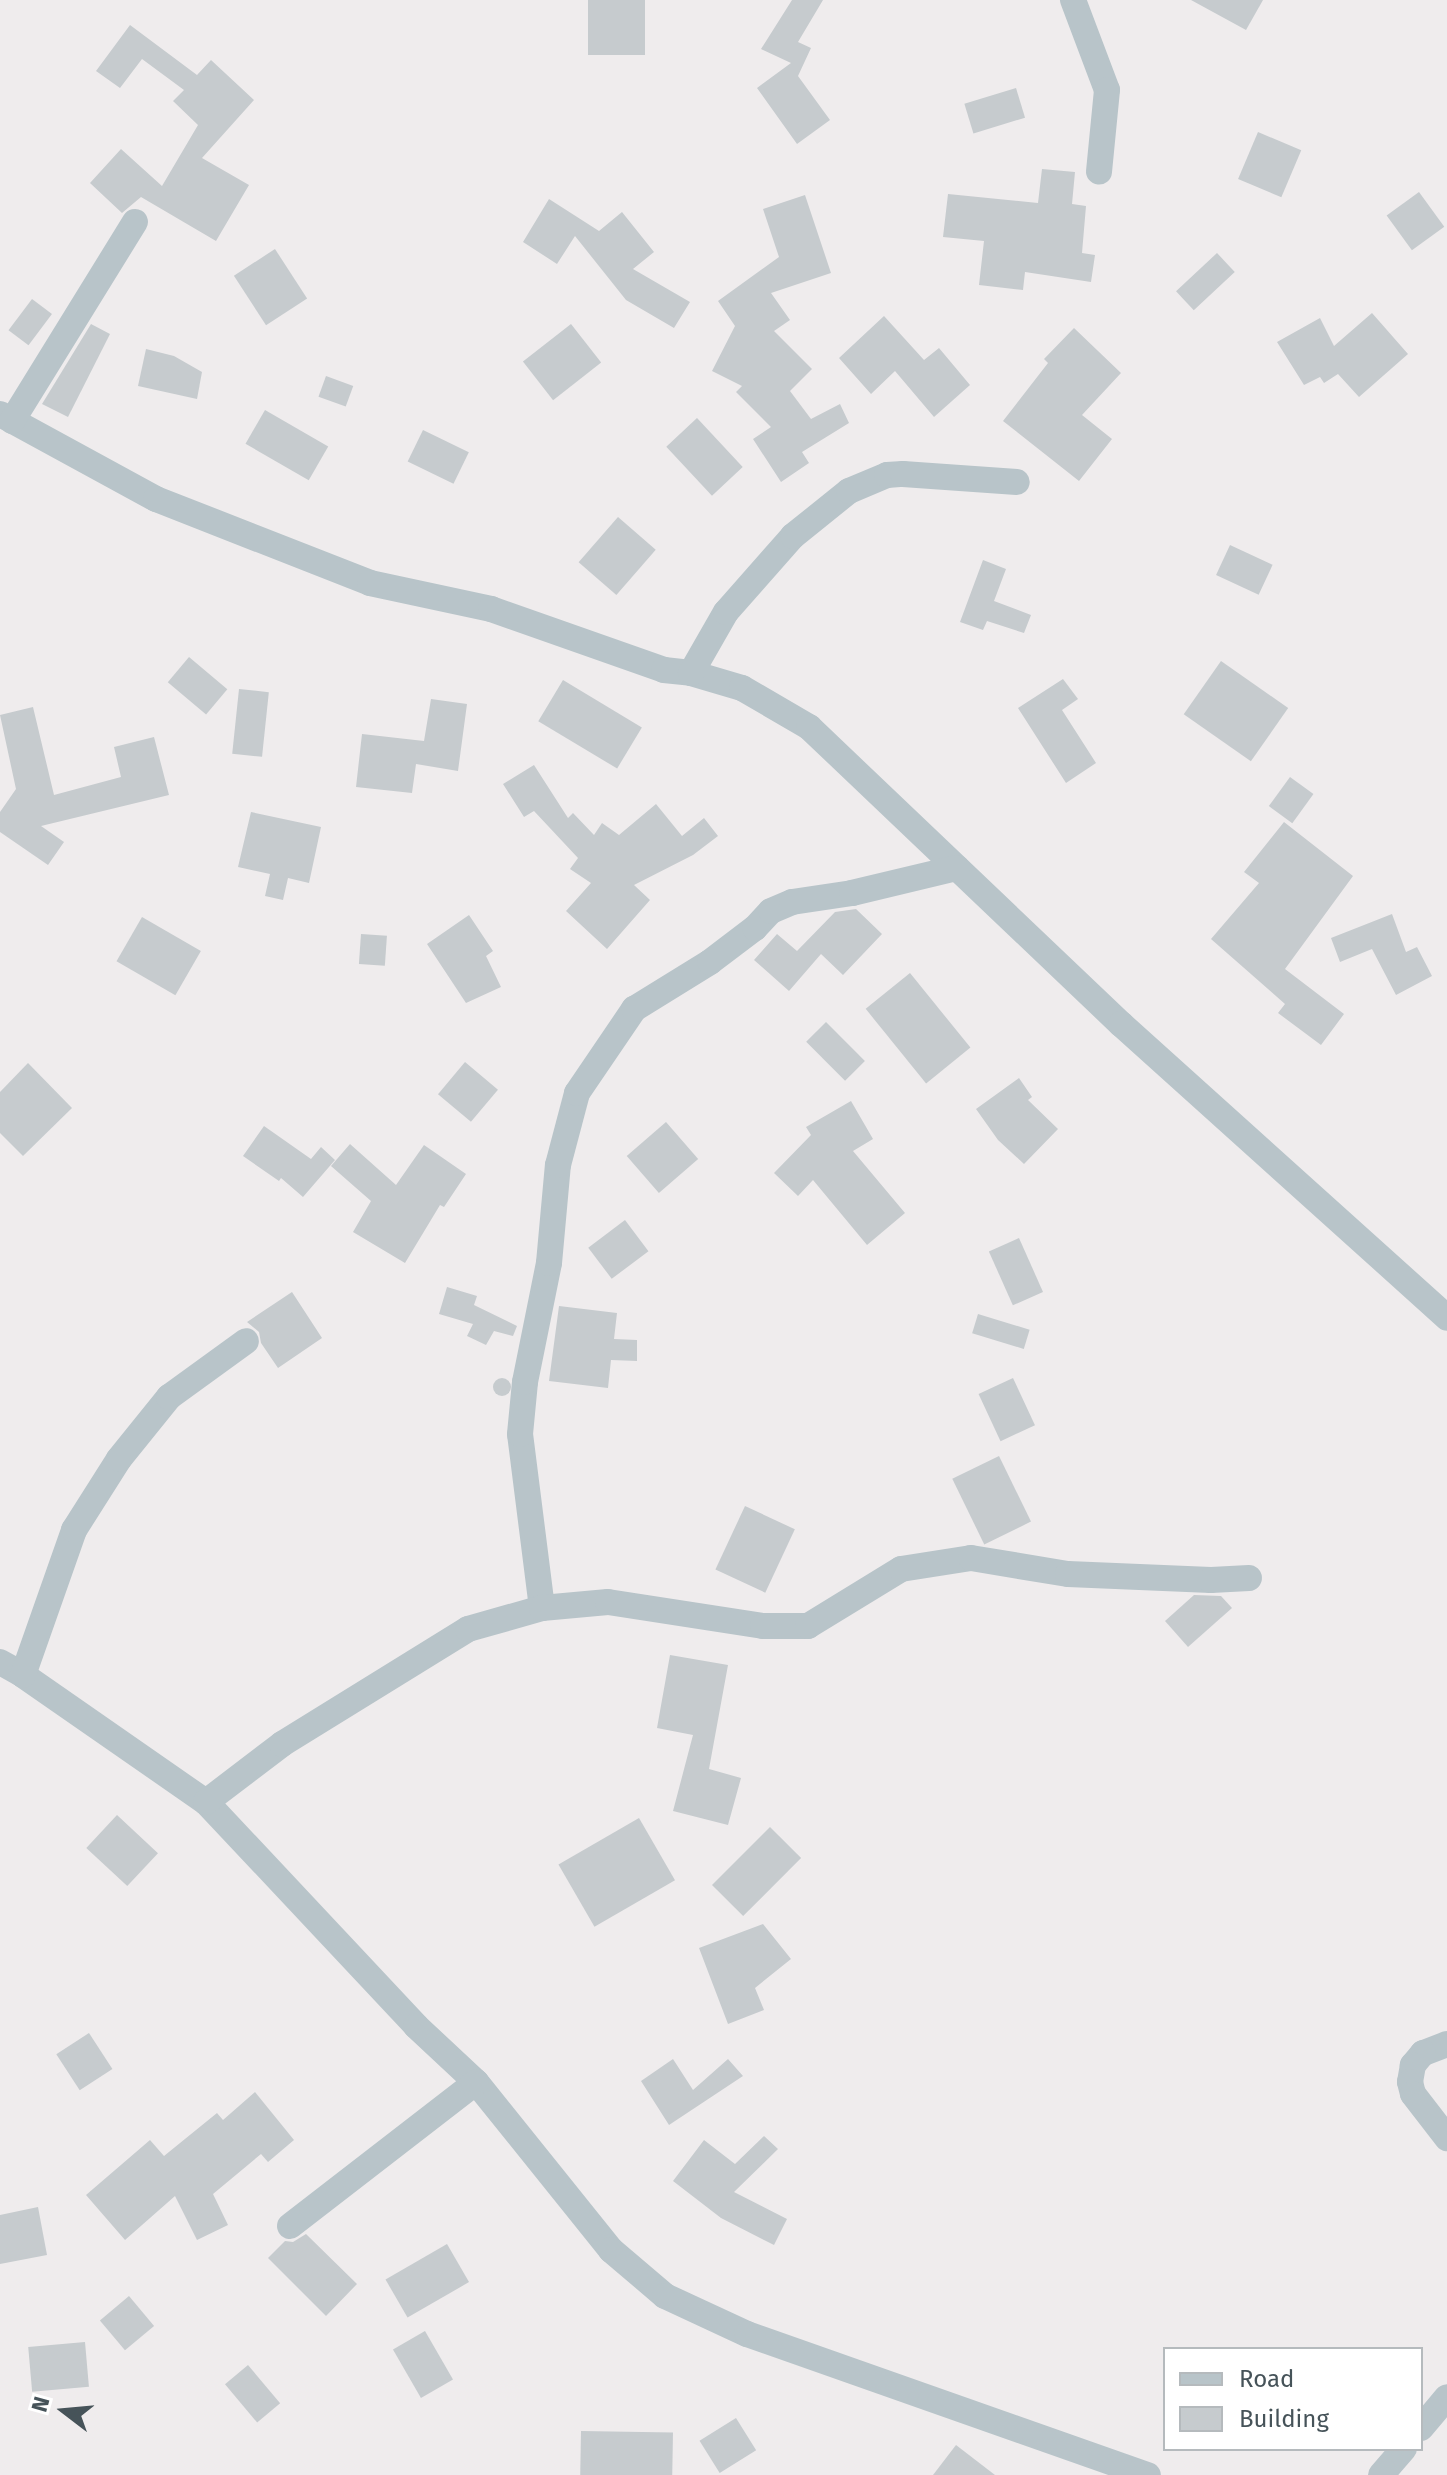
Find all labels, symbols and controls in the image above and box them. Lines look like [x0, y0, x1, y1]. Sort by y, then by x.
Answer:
legend [1163, 2347, 1423, 2451]
text: Road [1239, 2365, 1294, 2393]
north arrow [24, 2371, 104, 2451]
text: N [25, 2394, 55, 2415]
text: Building [1239, 2405, 1329, 2433]

